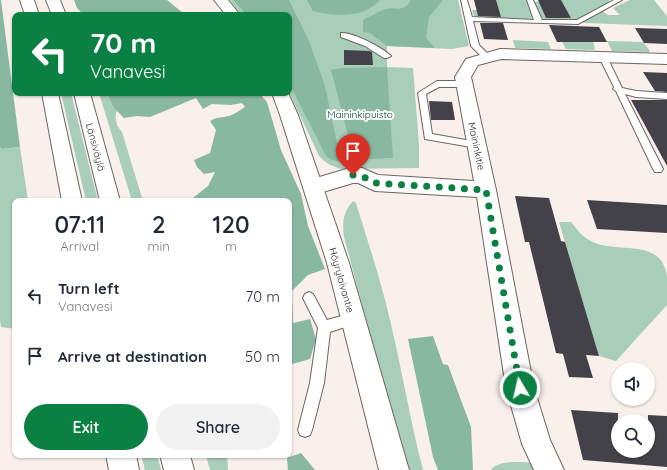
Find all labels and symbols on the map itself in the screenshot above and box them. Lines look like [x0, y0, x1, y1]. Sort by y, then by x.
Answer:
park label: Maininkipuisto [327, 108, 393, 121]
street label: Maininkitie [465, 121, 488, 172]
street label: Länsiväylä [83, 122, 108, 173]
pin [336, 134, 370, 175]
street label: Höyrylaivantie [326, 246, 357, 315]
position arrow [499, 367, 541, 409]

